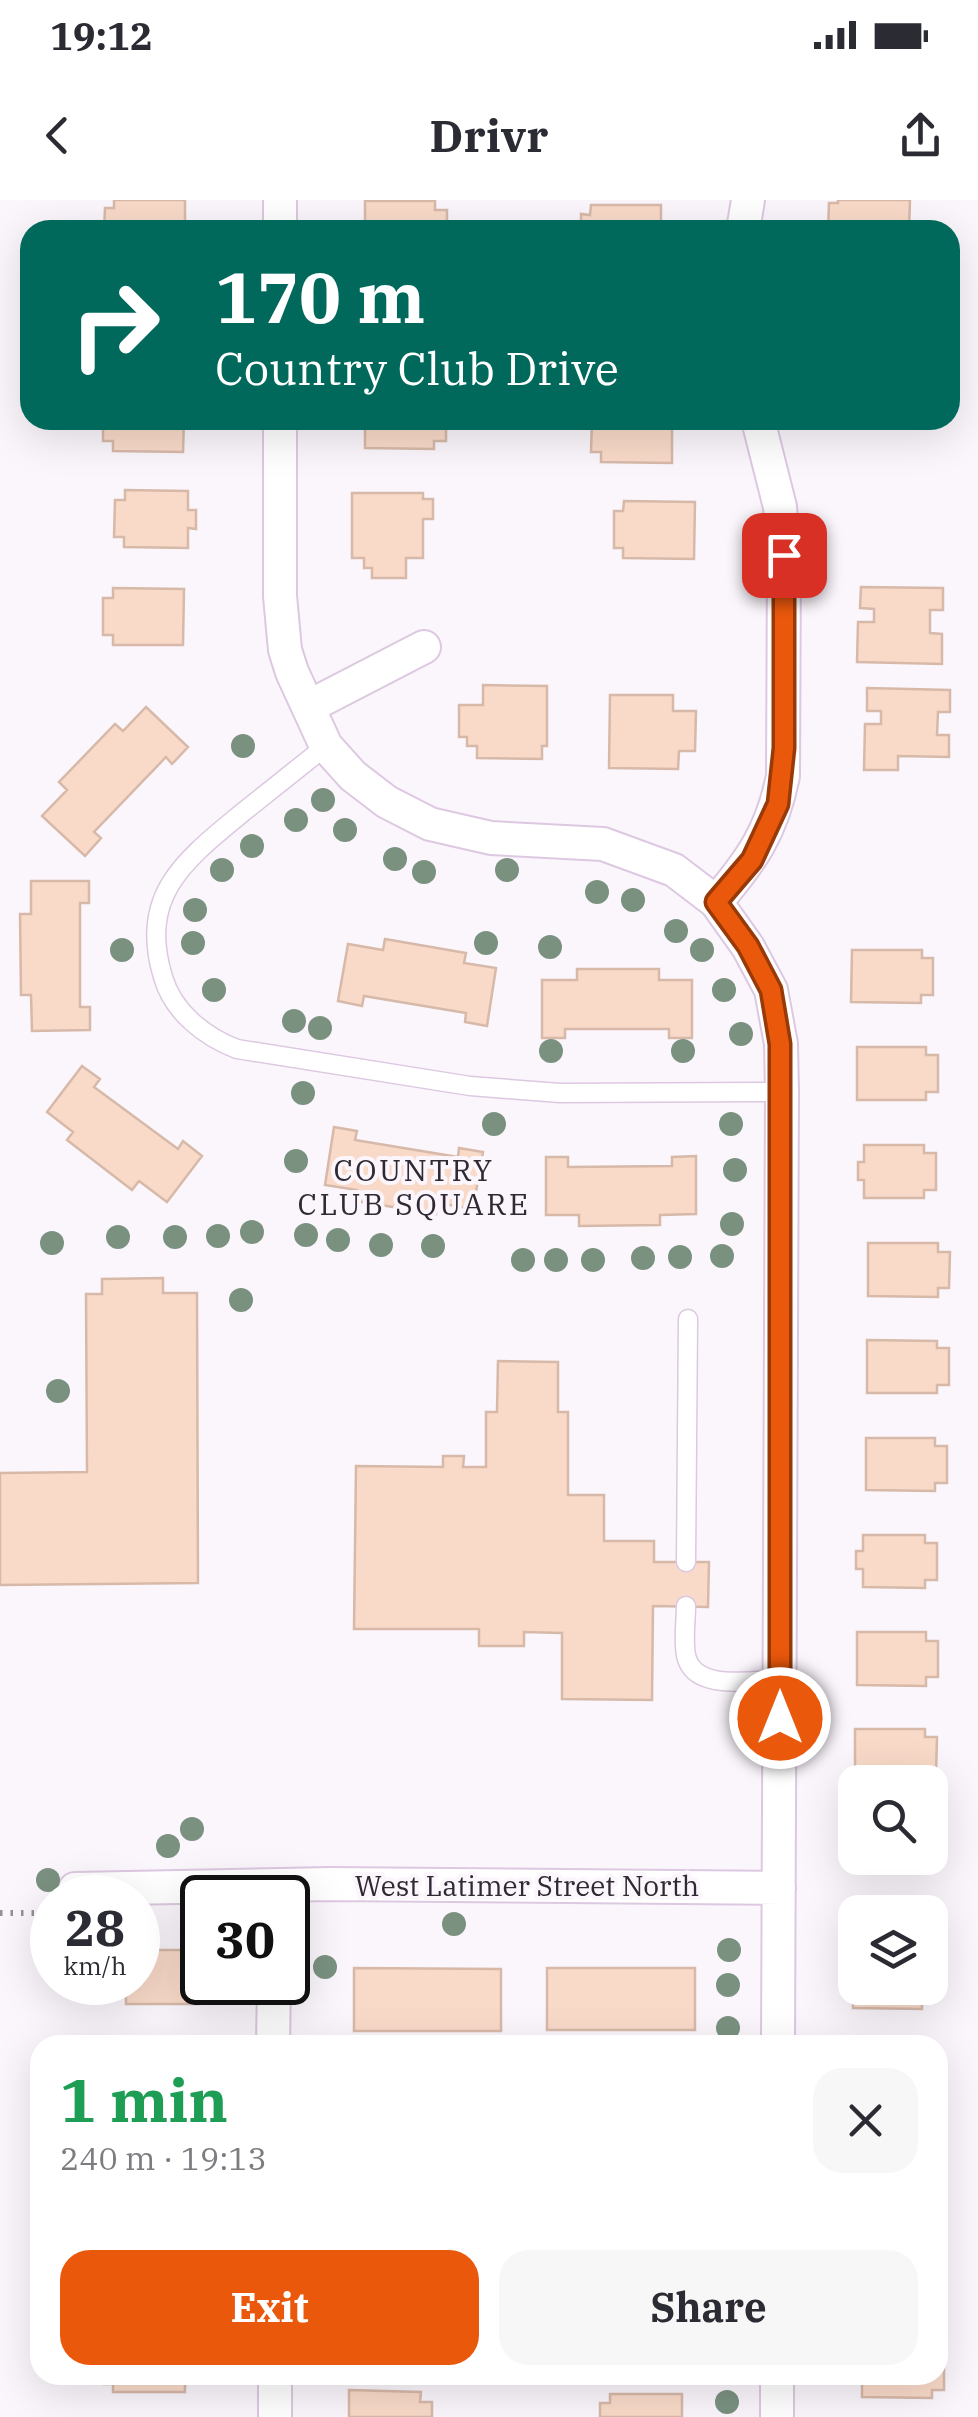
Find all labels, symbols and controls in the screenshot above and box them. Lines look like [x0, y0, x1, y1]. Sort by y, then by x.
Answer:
text: 19:12 [50, 11, 153, 60]
text: Drivr [430, 106, 548, 164]
icon: back [30, 108, 85, 163]
icon: share [893, 108, 948, 163]
text: 170 m [215, 251, 425, 342]
icon: right [50, 260, 180, 390]
text: Country Club Drive [215, 339, 619, 397]
pin [742, 513, 827, 598]
icon: arrive [757, 528, 812, 583]
district label: COUNTRY CLUB SQUARE [297, 1150, 531, 1223]
position arrow [728, 1666, 832, 1770]
map controls [838, 1765, 948, 2005]
button: search [838, 1765, 948, 1875]
street label: West Latimer Street North [355, 1867, 699, 1904]
speed limit sign: 30 [180, 1875, 310, 2005]
text: 28 [65, 1895, 125, 1960]
button: layers [838, 1895, 948, 2005]
text: km/h [63, 1949, 127, 1982]
text: 1 min [60, 2060, 228, 2139]
button: close [813, 2068, 918, 2173]
text: 240 m · 19:13 [60, 2137, 267, 2179]
button: Exit [60, 2250, 479, 2365]
button: Share [499, 2250, 918, 2365]

